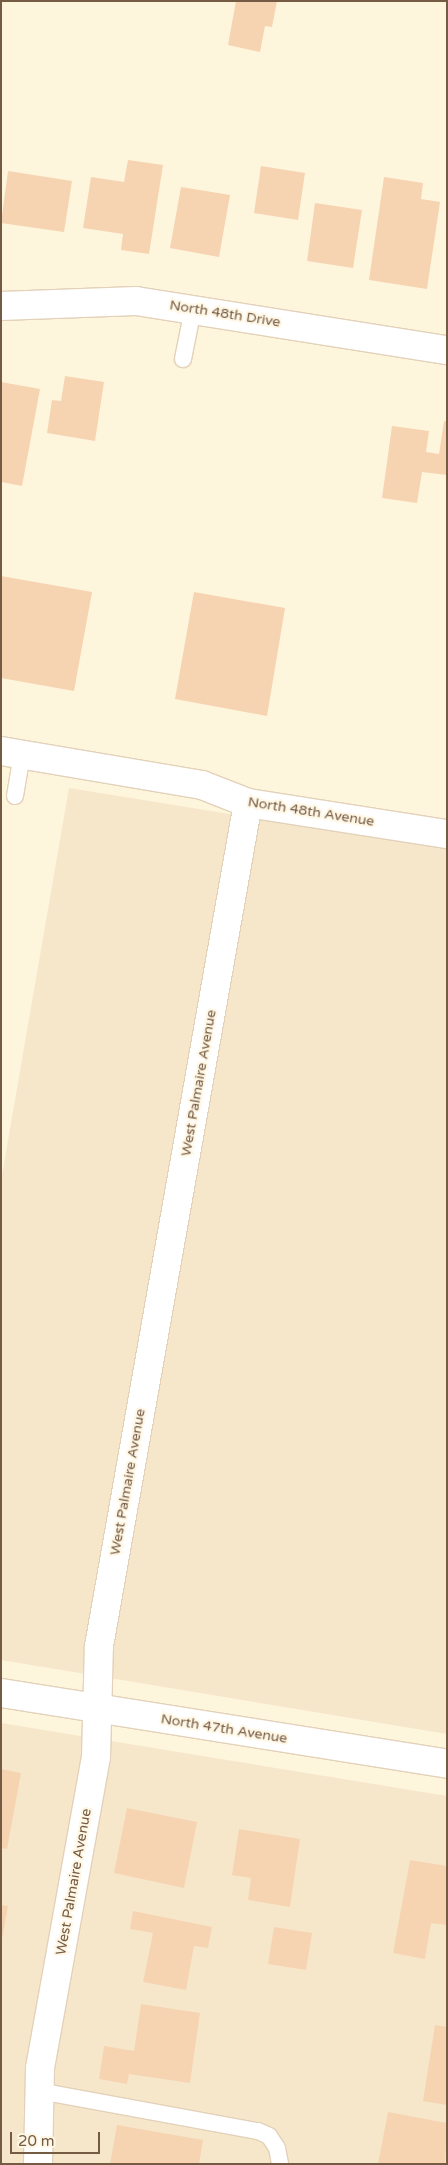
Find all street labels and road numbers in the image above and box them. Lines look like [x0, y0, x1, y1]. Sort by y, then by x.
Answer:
street label: North 48th Drive [168, 297, 282, 331]
street label: North 48th Avenue [247, 794, 375, 830]
street label: West Palmaire Avenue [178, 1008, 220, 1158]
street label: West Palmaire Avenue [107, 1407, 149, 1557]
street label: North 47th Avenue [160, 1711, 288, 1747]
street label: West Palmaire Avenue [53, 1807, 95, 1957]

